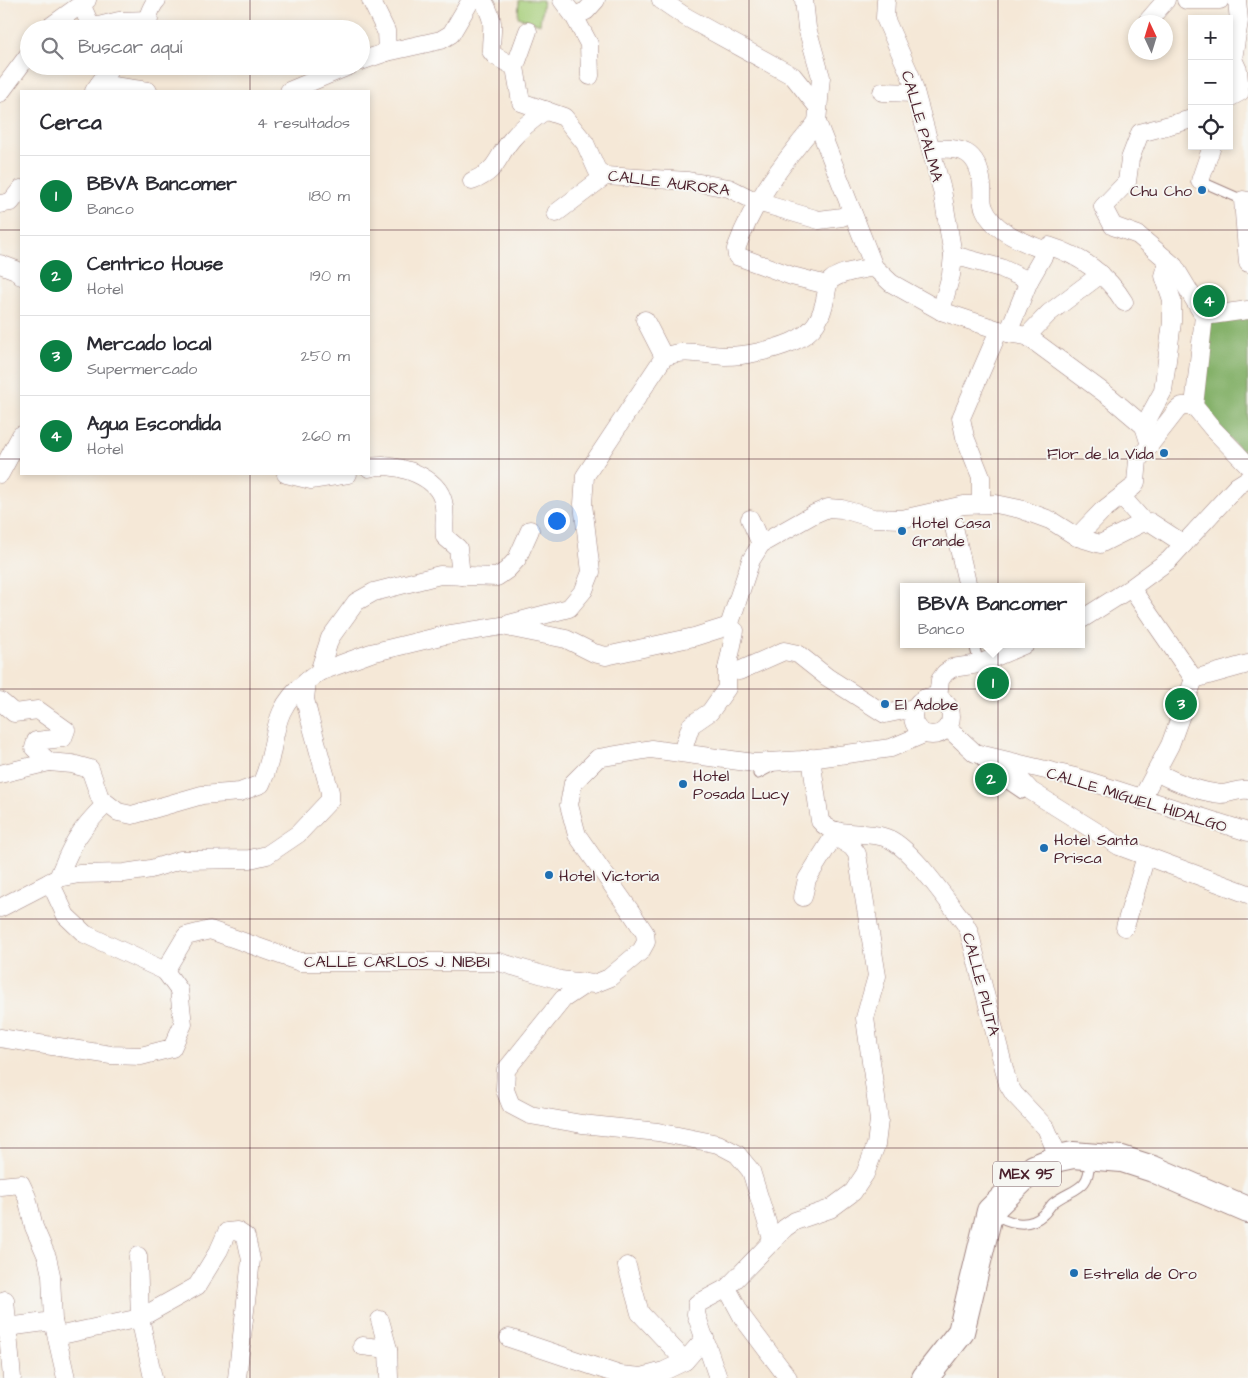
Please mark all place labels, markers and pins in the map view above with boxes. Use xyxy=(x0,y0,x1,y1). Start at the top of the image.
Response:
place label: Chu Cho xyxy=(1130,180,1192,202)
marker: Chu Cho xyxy=(1196,184,1208,196)
pin: 4 xyxy=(1193,282,1225,320)
place label: Flor de la Vida xyxy=(1047,443,1154,465)
marker: Flor de la Vida xyxy=(1158,447,1170,459)
place label: Hotel Casa Grande xyxy=(912,512,990,552)
marker: Hotel Casa Grande xyxy=(896,525,908,537)
pin: 1 xyxy=(977,664,1009,702)
pin: 3 xyxy=(1165,685,1197,723)
place label: El Adobe xyxy=(895,694,959,716)
marker: El Adobe xyxy=(879,698,891,710)
pin: 2 xyxy=(975,760,1007,798)
place label: Hotel Posada Lucy xyxy=(693,765,789,806)
marker: Hotel Posada Lucy xyxy=(677,778,689,790)
place label: Hotel Santa Prisca xyxy=(1054,829,1138,869)
marker: Hotel Santa Prisca xyxy=(1038,842,1050,854)
place label: Hotel Victoria xyxy=(559,865,659,887)
marker: Hotel Victoria xyxy=(543,869,555,881)
place label: Estrella de Oro xyxy=(1084,1263,1197,1285)
marker: Estrella de Oro xyxy=(1068,1267,1080,1279)

